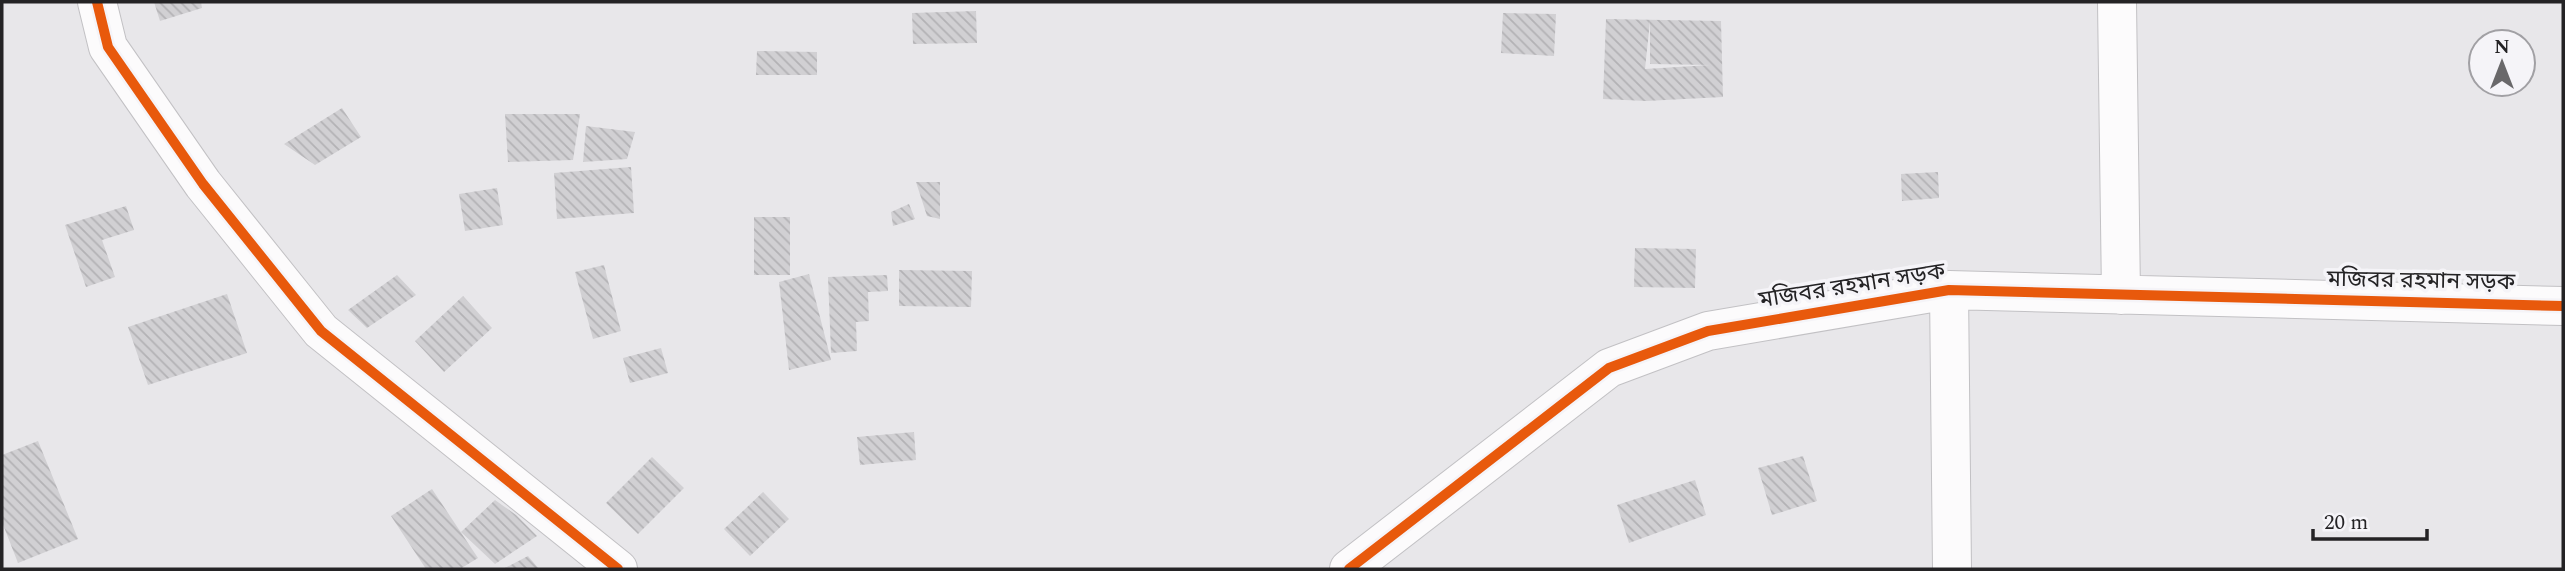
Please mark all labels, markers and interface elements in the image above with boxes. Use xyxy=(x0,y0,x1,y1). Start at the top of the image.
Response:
north arrow xyxy=(2467,28,2537,98)
text: N xyxy=(2494,33,2510,62)
street label: মজিবর রহমান সড়ক xyxy=(1755,254,1948,318)
street label: মজিবর রহমান সড়ক xyxy=(2326,262,2516,300)
scale bar xyxy=(2313,498,2427,542)
text: 20 m xyxy=(2324,507,2368,539)

